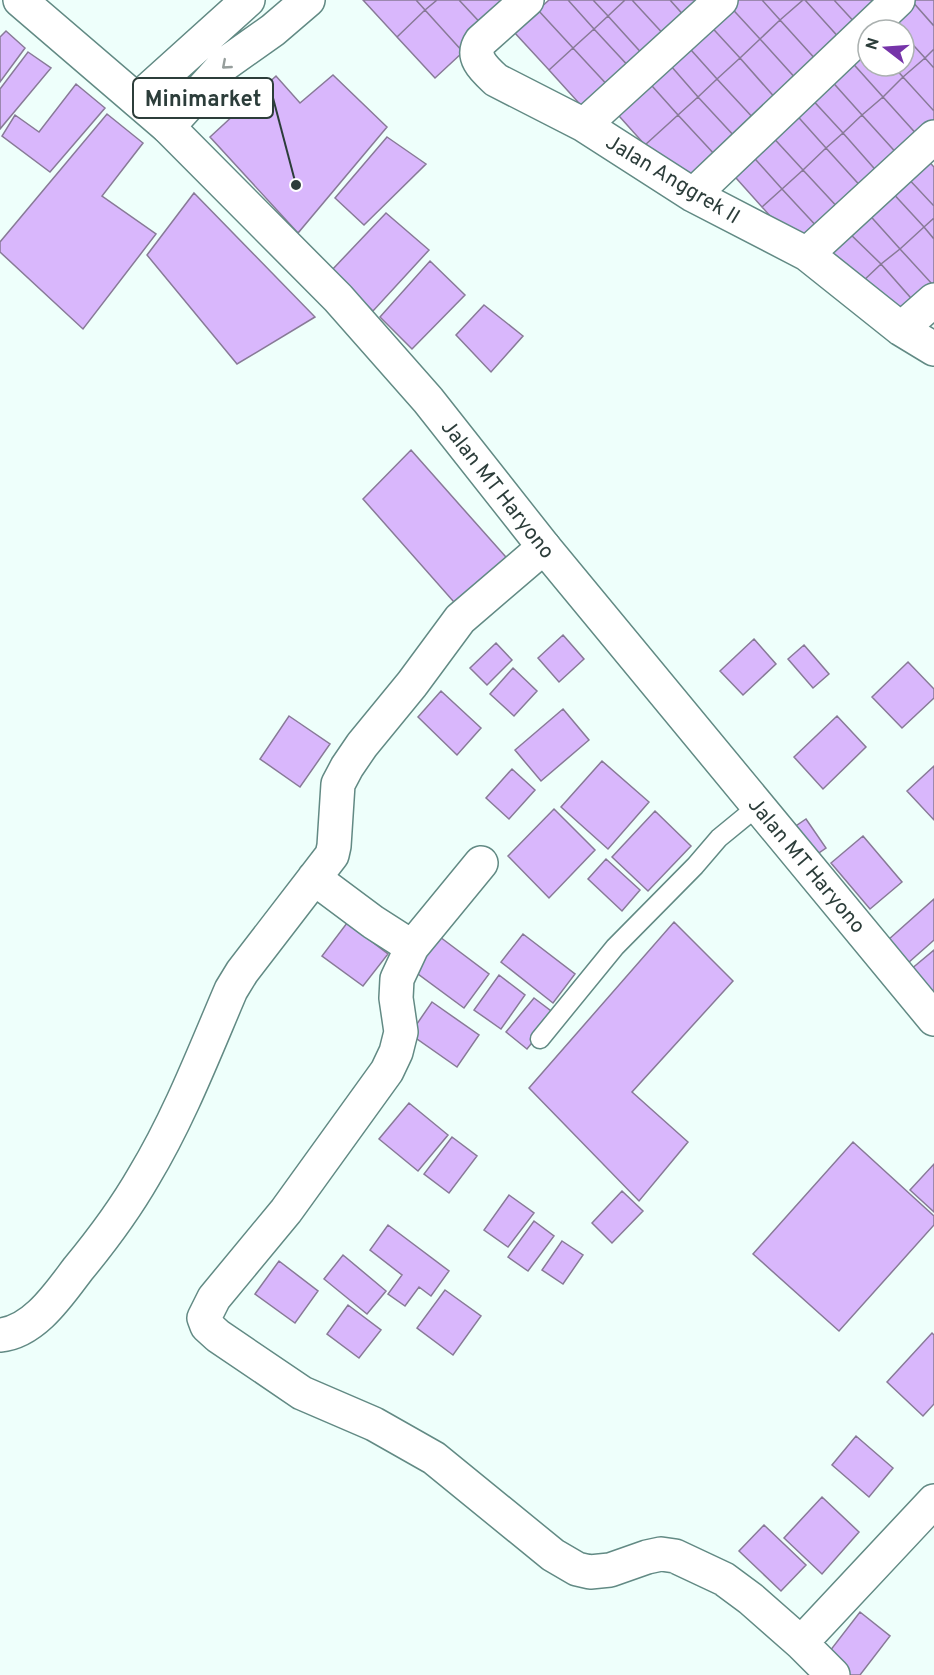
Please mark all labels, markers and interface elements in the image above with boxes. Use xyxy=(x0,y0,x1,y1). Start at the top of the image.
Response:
north arrow xyxy=(856,18,916,78)
text: N xyxy=(862,36,885,53)
one-way arrow xyxy=(223,58,233,69)
callout: Minimarket xyxy=(133,78,273,118)
text: Minimarket xyxy=(145,87,261,114)
street label: Jalan Anggrek II xyxy=(600,130,744,231)
street label: Jalan MT Haryono xyxy=(434,415,560,565)
street label: Jalan MT Haryono xyxy=(741,792,871,940)

